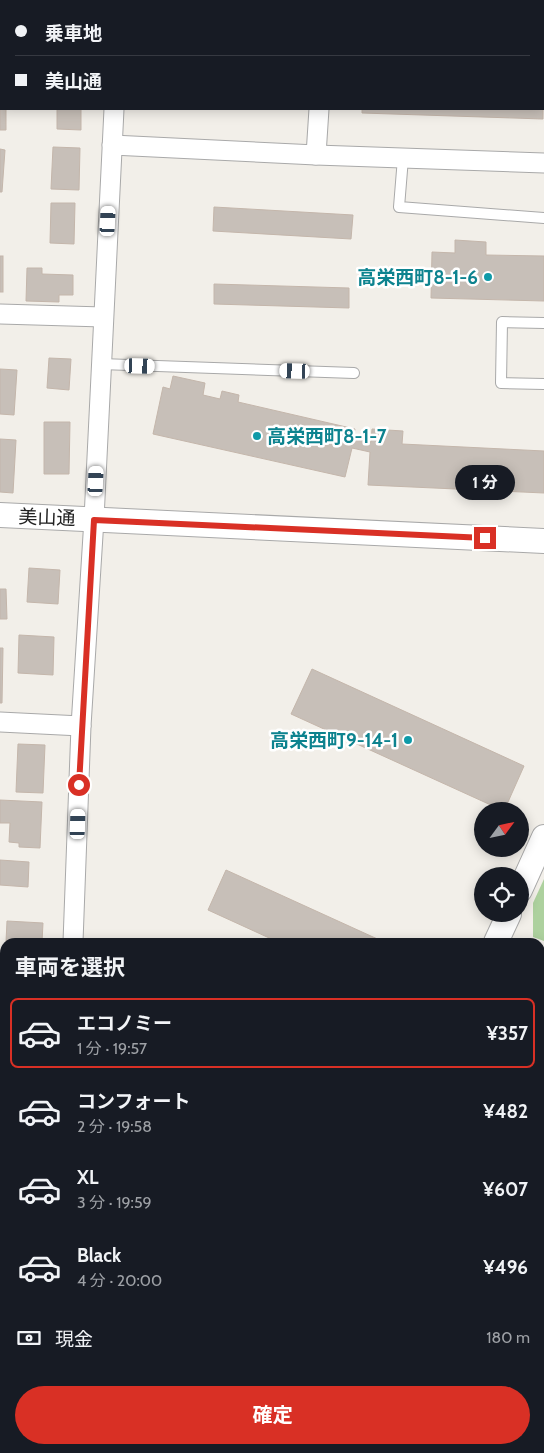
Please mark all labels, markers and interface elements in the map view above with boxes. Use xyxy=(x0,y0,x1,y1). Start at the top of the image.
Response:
text: 乗車地 xyxy=(45,22,102,45)
text: 美山通 xyxy=(45,70,102,93)
car xyxy=(99,206,116,236)
place label: 高栄西町8-1-6 xyxy=(357,266,478,289)
marker: 高栄西町8-1-6 xyxy=(482,271,494,283)
car xyxy=(124,358,155,374)
car xyxy=(279,363,310,379)
place label: 高栄西町8-1-7 xyxy=(267,425,387,448)
marker: 高栄西町8-1-7 xyxy=(251,430,263,442)
car xyxy=(87,466,104,496)
callout: 1 分 xyxy=(455,466,515,500)
text: 1 分 xyxy=(472,473,498,492)
street label: 美山通 xyxy=(18,505,76,530)
route end xyxy=(474,527,496,549)
place label: 高栄西町9-14-1 xyxy=(270,729,398,752)
marker: 高栄西町9-14-1 xyxy=(402,734,414,746)
route start xyxy=(68,774,90,796)
north arrow xyxy=(474,802,529,858)
map controls xyxy=(474,802,529,922)
car xyxy=(69,809,86,839)
button: locate xyxy=(474,867,529,922)
text: 車両を選択 xyxy=(15,954,125,981)
icon: car xyxy=(17,1011,62,1056)
text: エコノミー xyxy=(77,1012,172,1035)
text: ¥357 xyxy=(486,1022,528,1045)
text: 1 分 · 19:57 xyxy=(77,1039,147,1058)
icon: car xyxy=(17,1089,62,1134)
text: コンフォート xyxy=(77,1090,190,1113)
text: ¥482 xyxy=(483,1100,528,1123)
text: 2 分 · 19:58 xyxy=(77,1117,152,1136)
text: XL xyxy=(77,1166,98,1189)
icon: car xyxy=(17,1167,62,1212)
text: ¥607 xyxy=(483,1178,528,1201)
text: 3 分 · 19:59 xyxy=(77,1193,152,1212)
text: Black xyxy=(77,1244,121,1267)
icon: car xyxy=(17,1245,62,1290)
text: ¥496 xyxy=(483,1256,528,1279)
text: 4 分 · 20:00 xyxy=(77,1271,162,1290)
icon: cash xyxy=(15,1324,43,1352)
text: 現金 xyxy=(55,1328,93,1351)
text: 180 m xyxy=(486,1328,530,1347)
button: 確定 xyxy=(15,1386,530,1444)

